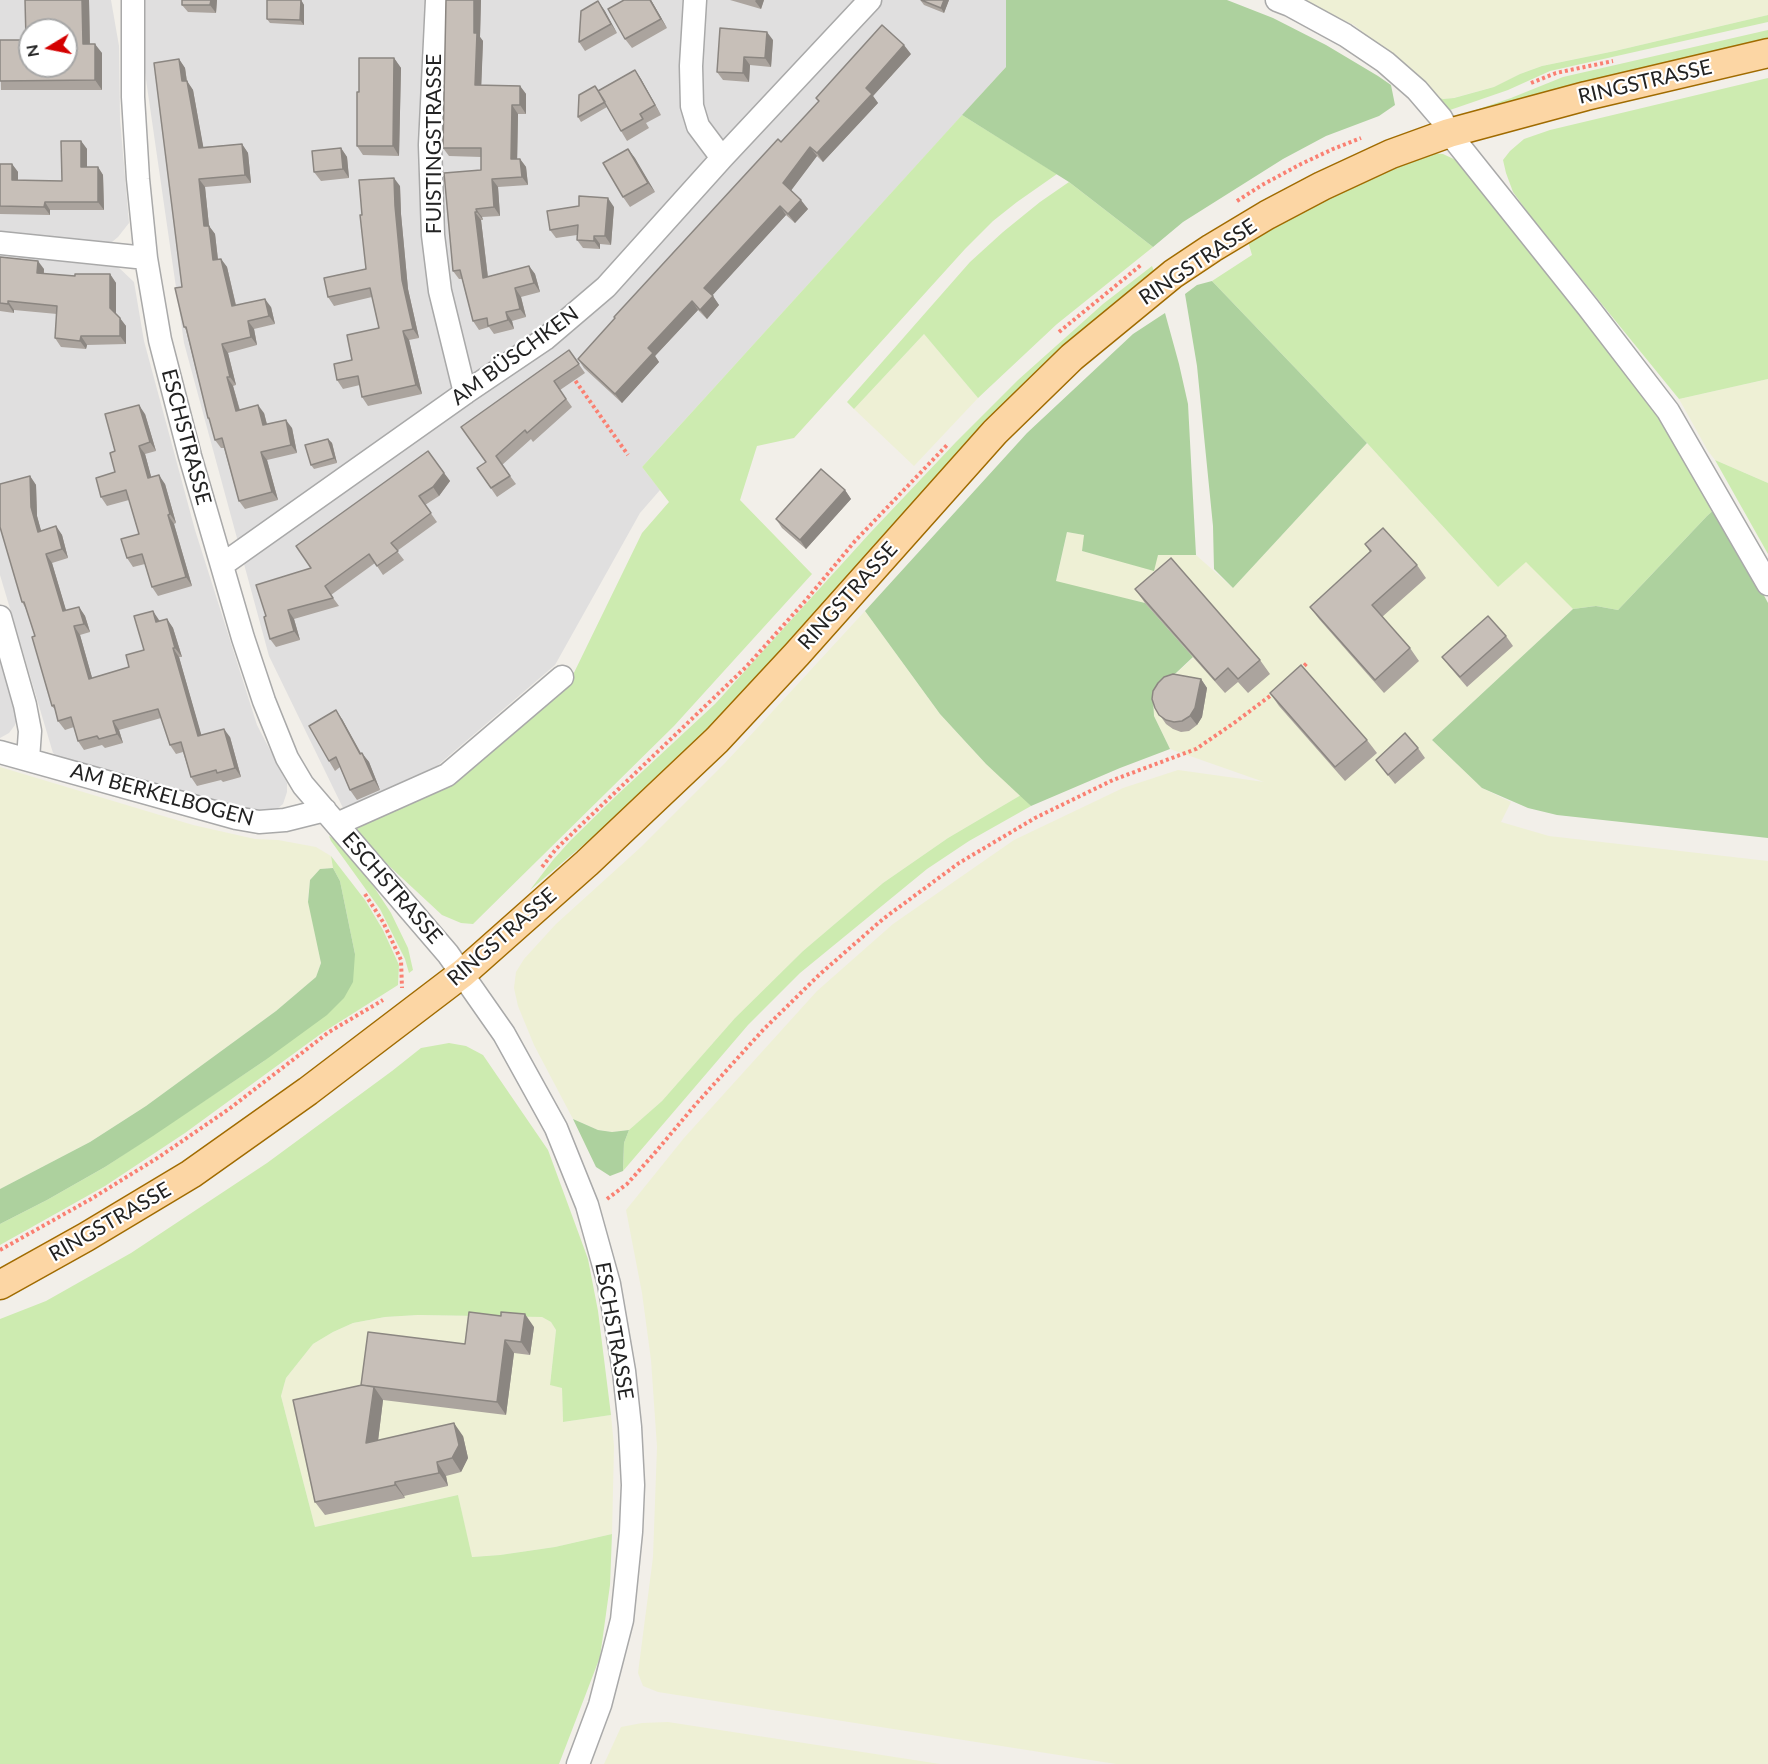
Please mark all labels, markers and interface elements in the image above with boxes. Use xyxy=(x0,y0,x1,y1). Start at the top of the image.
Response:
north arrow xyxy=(18,18,78,78)
text: N xyxy=(21,43,42,59)
street label: FUISTINGSTRASSE xyxy=(421,54,447,234)
street label: RINGSTRASSE xyxy=(1576,54,1714,110)
street label: RINGSTRASSE xyxy=(1134,213,1262,311)
street label: AM BÜSCHKEN xyxy=(446,301,584,411)
street label: ESCHSTRASSE xyxy=(156,366,216,508)
street label: RINGSTRASSE xyxy=(793,537,903,655)
street label: AM BERKELBOGEN xyxy=(68,758,256,832)
street label: ESCHSTRASSE xyxy=(337,827,447,949)
street label: RINGSTRASSE xyxy=(442,883,562,991)
street label: RINGSTRASSE xyxy=(45,1177,175,1267)
street label: ESCHSTRASSE xyxy=(589,1260,639,1402)

